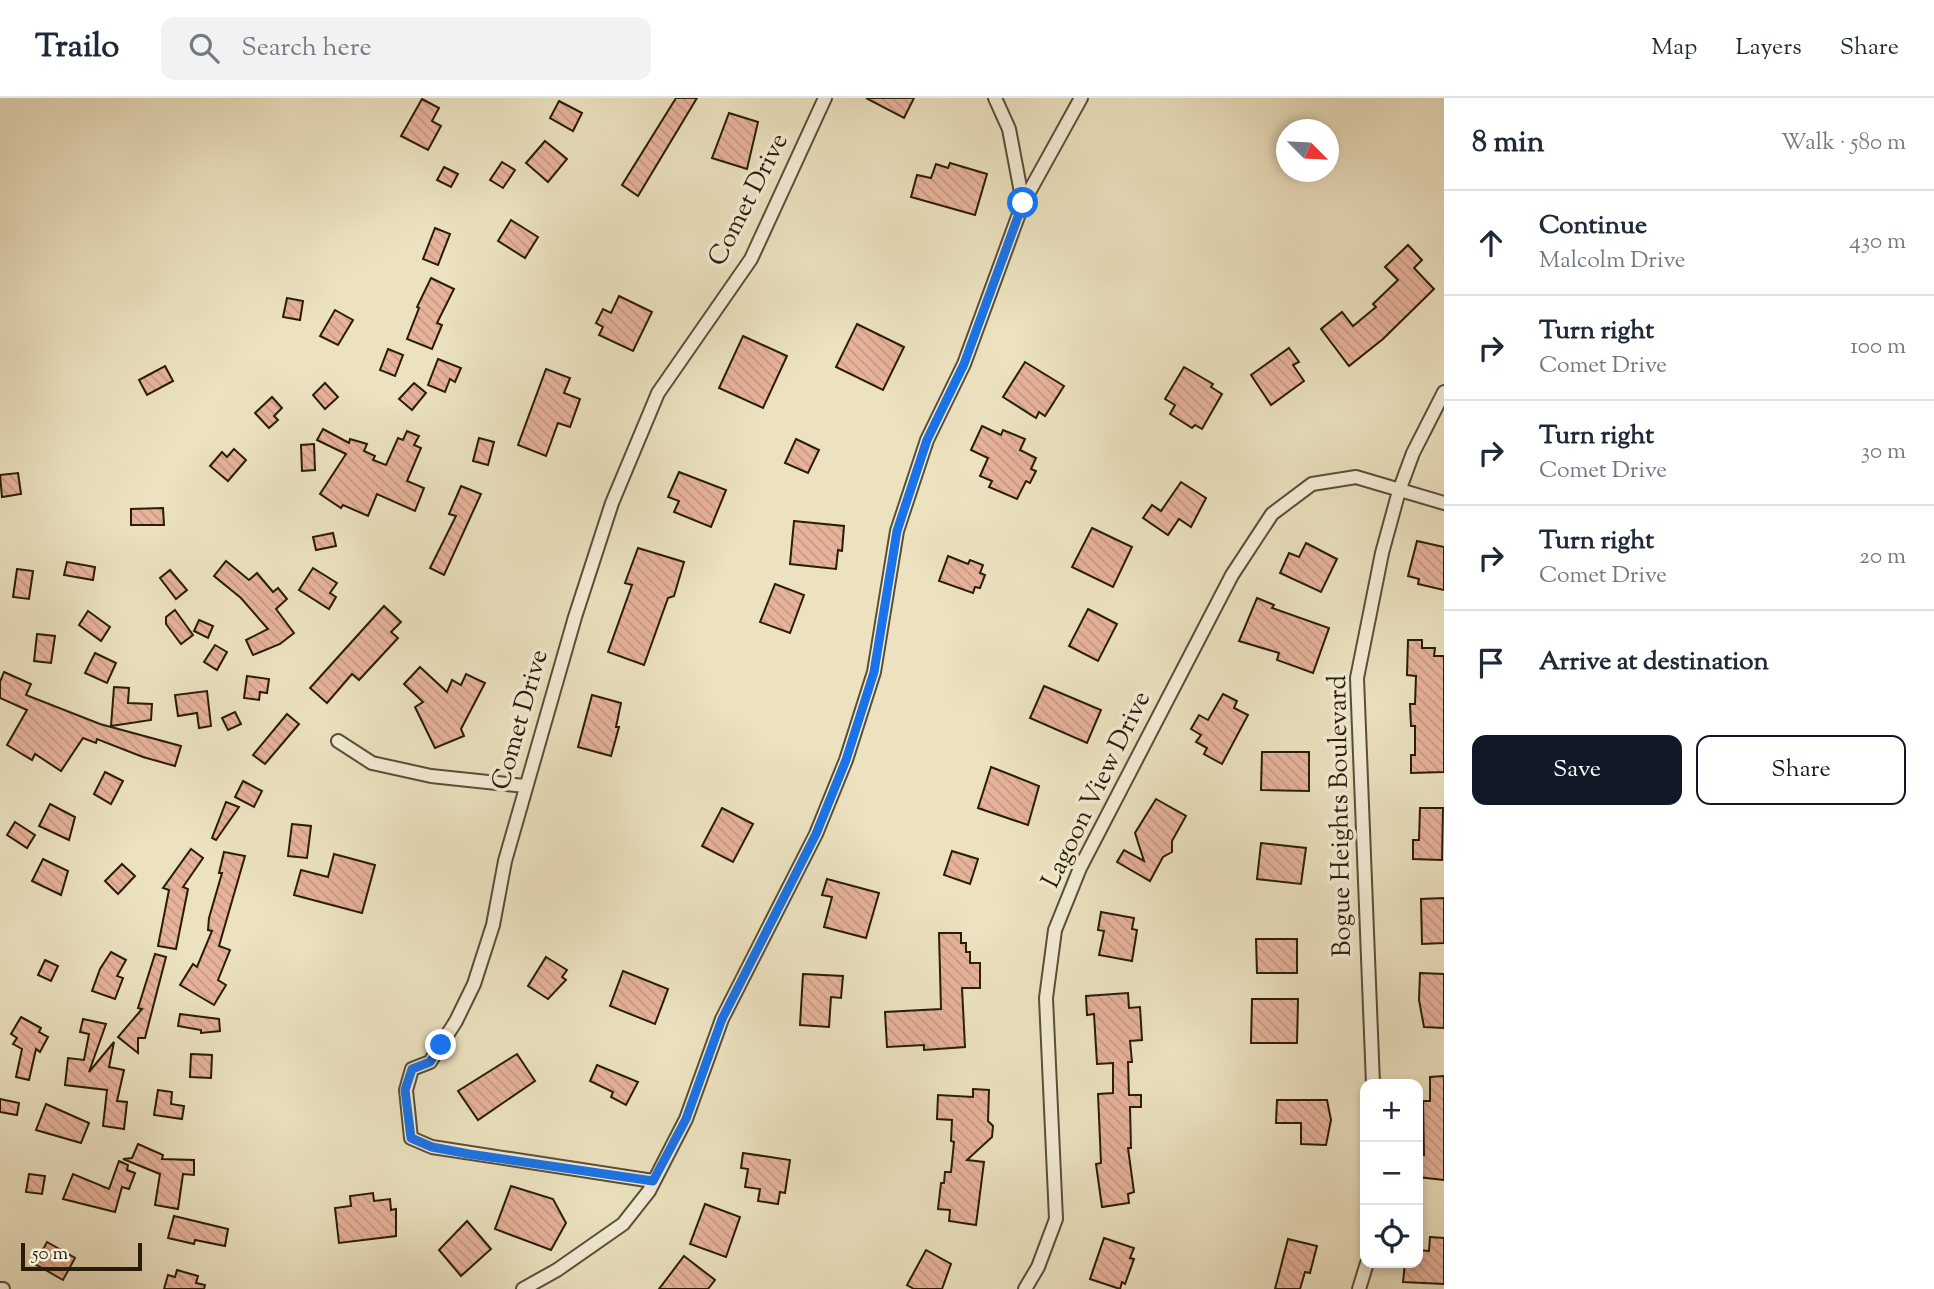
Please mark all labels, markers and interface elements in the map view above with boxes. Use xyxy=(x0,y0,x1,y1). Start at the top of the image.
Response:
search box xyxy=(161,17,651,80)
text: Trailo xyxy=(35,24,119,72)
icon: search xyxy=(185,29,223,67)
text: Search here xyxy=(241,30,372,67)
text: Map xyxy=(1651,31,1697,65)
text: Layers xyxy=(1735,31,1802,65)
text: Share xyxy=(1840,31,1899,65)
north arrow xyxy=(1276,119,1339,182)
text: 8 min xyxy=(1472,122,1544,165)
street label: Comet Drive xyxy=(700,127,798,273)
text: Walk · 580 m xyxy=(1781,127,1906,160)
route start xyxy=(1007,187,1038,218)
text: Continue xyxy=(1539,208,1647,245)
icon: ahead xyxy=(1472,224,1510,262)
text: 430 m xyxy=(1849,226,1906,259)
text: Malcolm Drive xyxy=(1539,245,1685,278)
text: Turn right xyxy=(1539,313,1654,350)
icon: right xyxy=(1472,329,1510,367)
text: 100 m xyxy=(1850,331,1906,364)
text: Comet Drive xyxy=(1539,350,1667,383)
text: Turn right xyxy=(1539,418,1654,455)
icon: right xyxy=(1472,434,1510,472)
text: 30 m xyxy=(1861,436,1906,469)
text: Comet Drive xyxy=(1539,455,1667,488)
text: Turn right xyxy=(1539,523,1654,560)
icon: right xyxy=(1472,539,1510,577)
text: 20 m xyxy=(1859,541,1906,574)
text: Comet Drive xyxy=(1539,560,1667,593)
icon: arrive xyxy=(1472,644,1510,682)
text: Arrive at destination xyxy=(1539,644,1769,681)
street label: Comet Drive xyxy=(483,645,559,795)
street label: Bogue Heights Boulevard xyxy=(1320,674,1362,957)
street label: Lagoon View Drive xyxy=(1033,685,1161,895)
button: Save xyxy=(1472,735,1682,805)
button: Share xyxy=(1696,735,1906,805)
route end xyxy=(425,1029,456,1060)
map controls xyxy=(1360,1079,1423,1268)
button: + xyxy=(1360,1079,1423,1142)
button: − xyxy=(1360,1142,1423,1205)
button: locate xyxy=(1360,1205,1423,1268)
scale bar xyxy=(21,1240,142,1272)
text: 50 m xyxy=(32,1241,68,1268)

